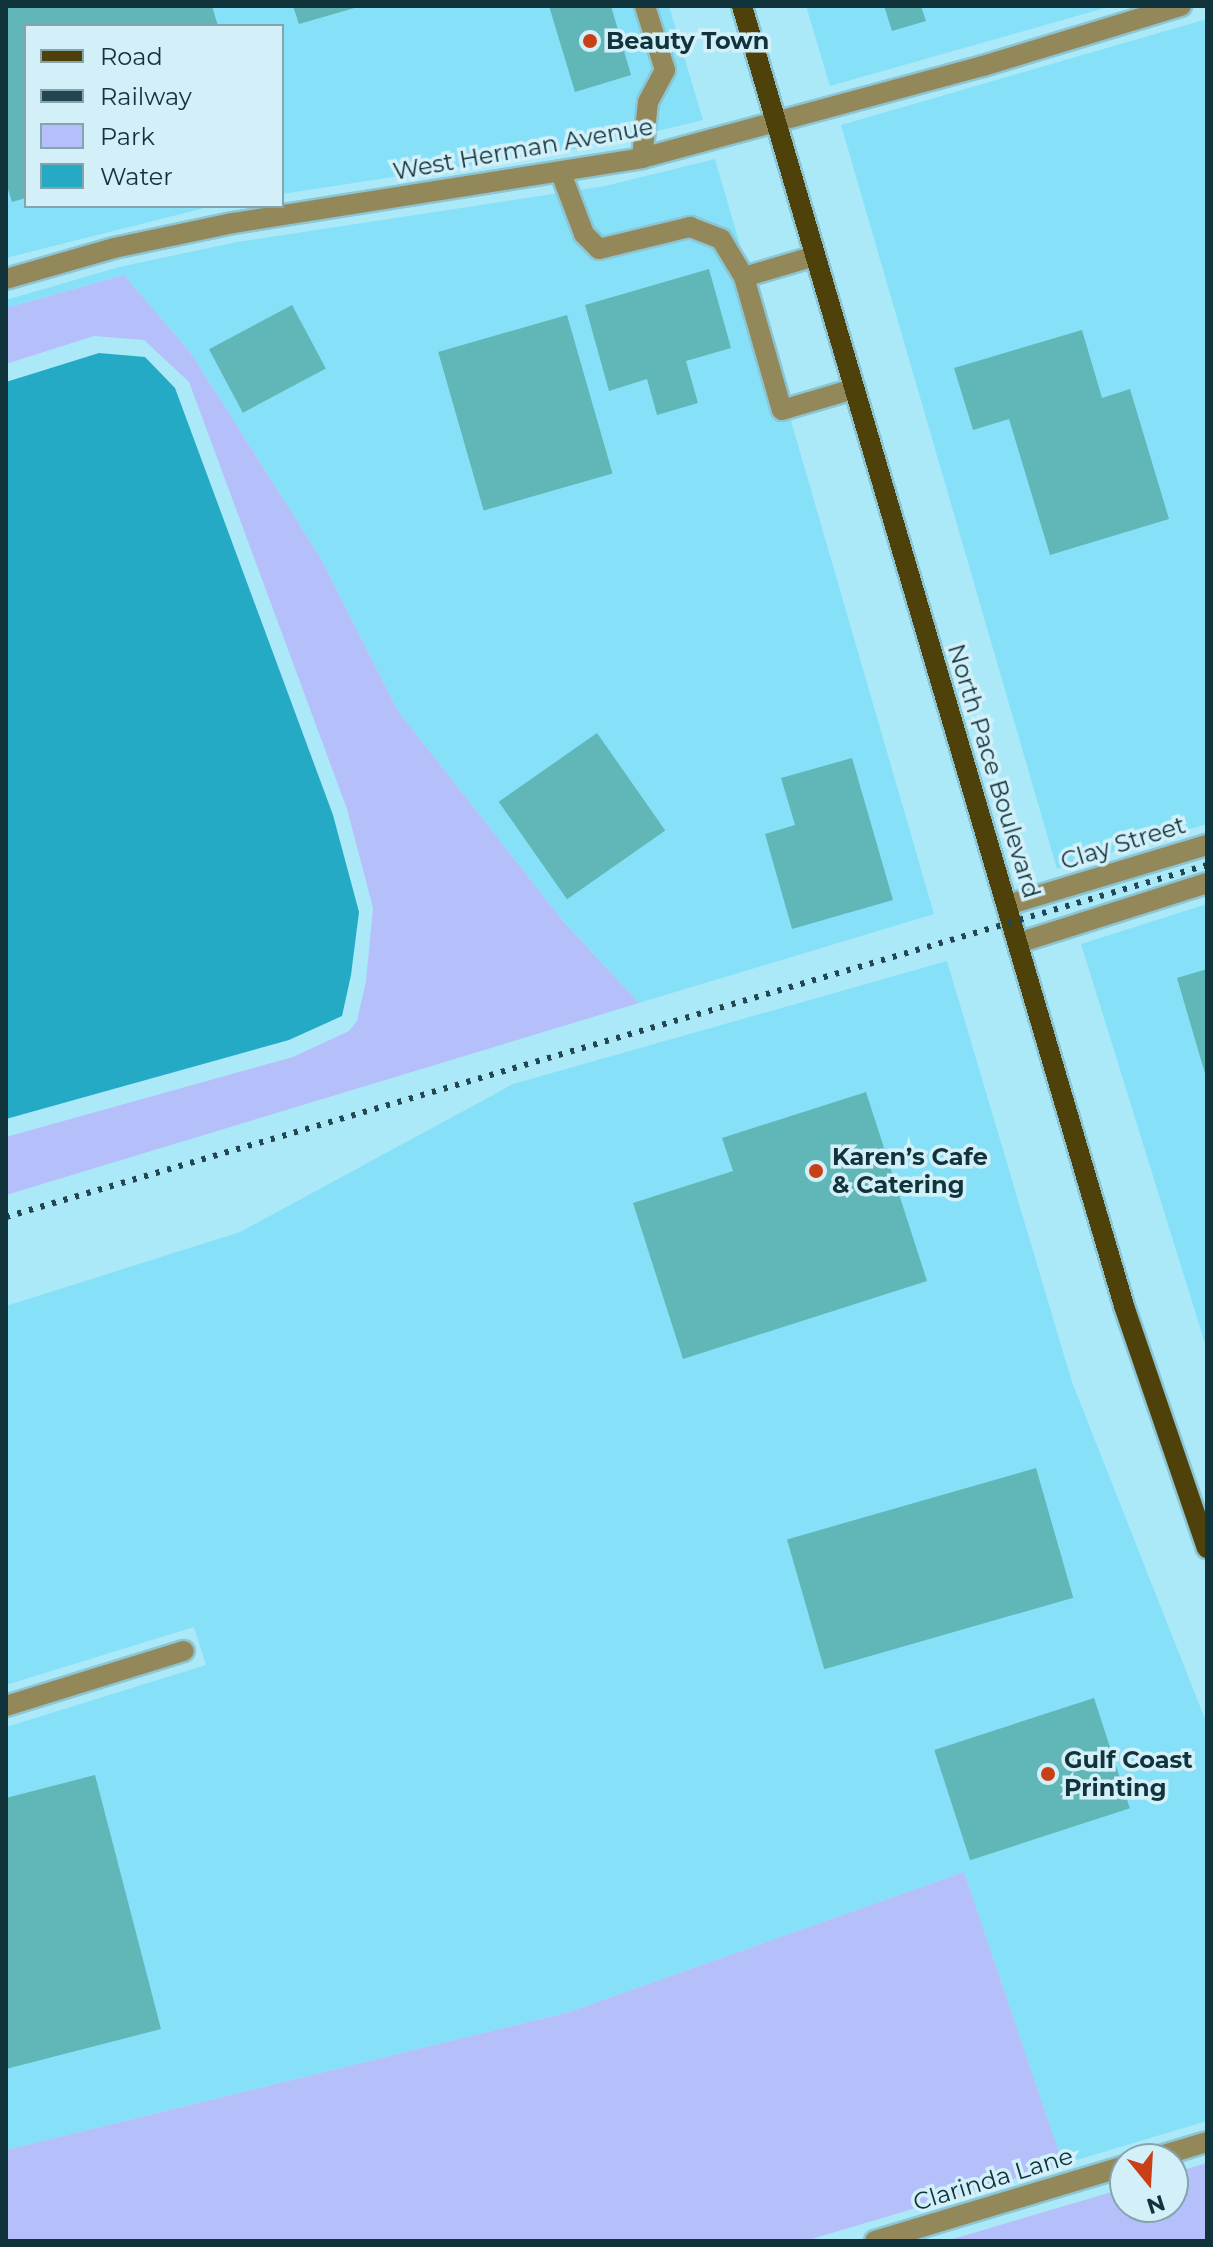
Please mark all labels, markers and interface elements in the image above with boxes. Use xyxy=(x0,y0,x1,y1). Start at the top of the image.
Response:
legend xyxy=(24,24,284,208)
place label: Beauty Town xyxy=(606,27,769,55)
marker: Beauty Town xyxy=(581,32,599,50)
text: Road xyxy=(100,42,163,71)
text: Railway xyxy=(100,82,192,111)
street label: West Herman Avenue xyxy=(391,112,655,186)
text: Park xyxy=(100,122,155,151)
text: Water xyxy=(100,162,173,191)
street label: North Pace Boulevard xyxy=(942,640,1046,902)
street label: Clay Street xyxy=(1057,810,1189,876)
place label: Karen’s Cafe & Catering xyxy=(832,1143,988,1199)
marker: Karen’s Cafe & Catering xyxy=(807,1162,825,1180)
place label: Gulf Coast Printing xyxy=(1064,1746,1193,1802)
marker: Gulf Coast Printing xyxy=(1039,1765,1057,1783)
street label: Clarinda Lane xyxy=(910,2141,1076,2217)
north arrow xyxy=(1109,2143,1189,2223)
text: N xyxy=(1143,2189,1169,2220)

